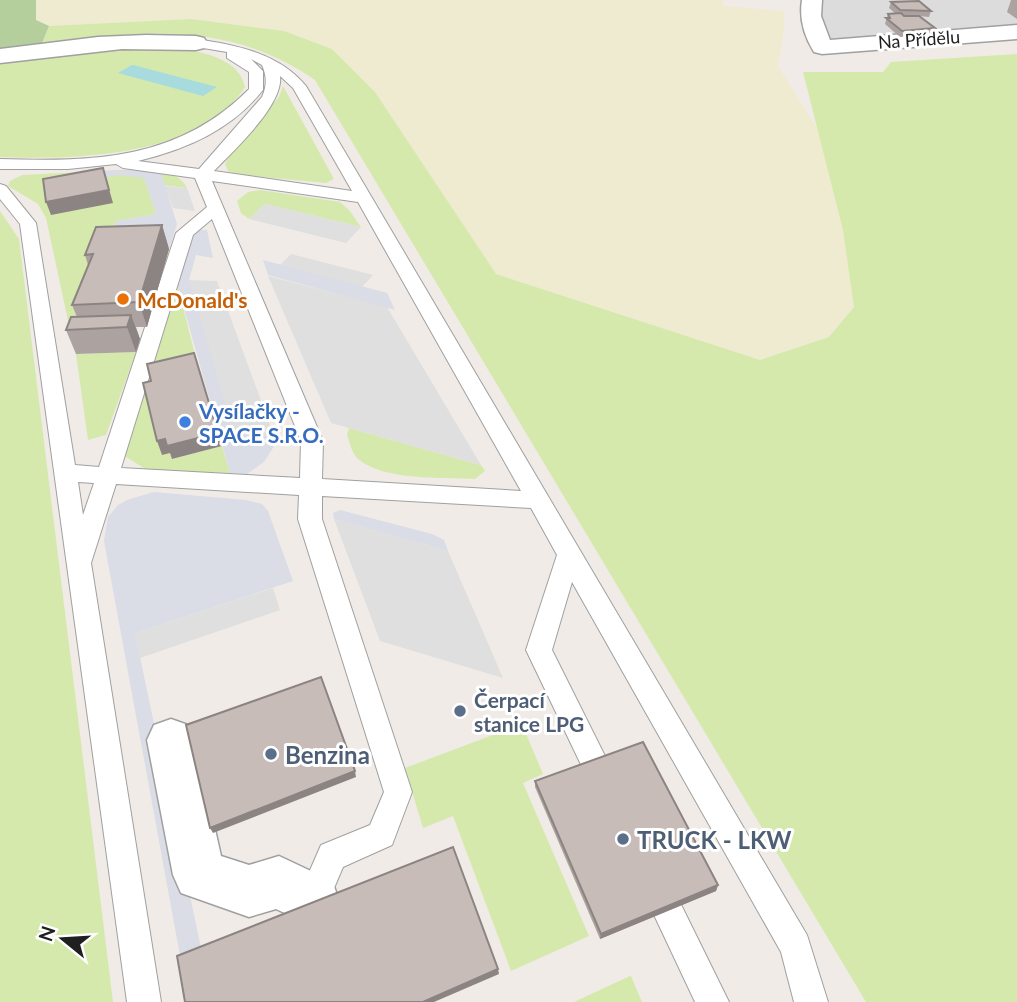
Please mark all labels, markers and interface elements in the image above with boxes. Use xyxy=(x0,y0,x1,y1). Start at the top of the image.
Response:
street label: Na Přídělu xyxy=(877,25,961,53)
place label: McDonald's xyxy=(137,287,248,312)
marker: McDonald's xyxy=(115,291,131,307)
place label: Vysílačky - SPACE S.R.O. xyxy=(198,398,324,447)
marker: Vysílačky - SPACE S.R.O. xyxy=(177,414,193,430)
place label: Čerpací stanice LPG xyxy=(474,687,584,736)
marker: Čerpací stanice LPG xyxy=(452,703,468,719)
place label: Benzina xyxy=(285,740,370,769)
marker: Benzina xyxy=(263,746,279,762)
place label: TRUCK - LKW xyxy=(637,825,792,854)
marker: TRUCK - LKW xyxy=(615,831,631,847)
north arrow xyxy=(28,904,98,974)
text: N xyxy=(33,923,60,944)

